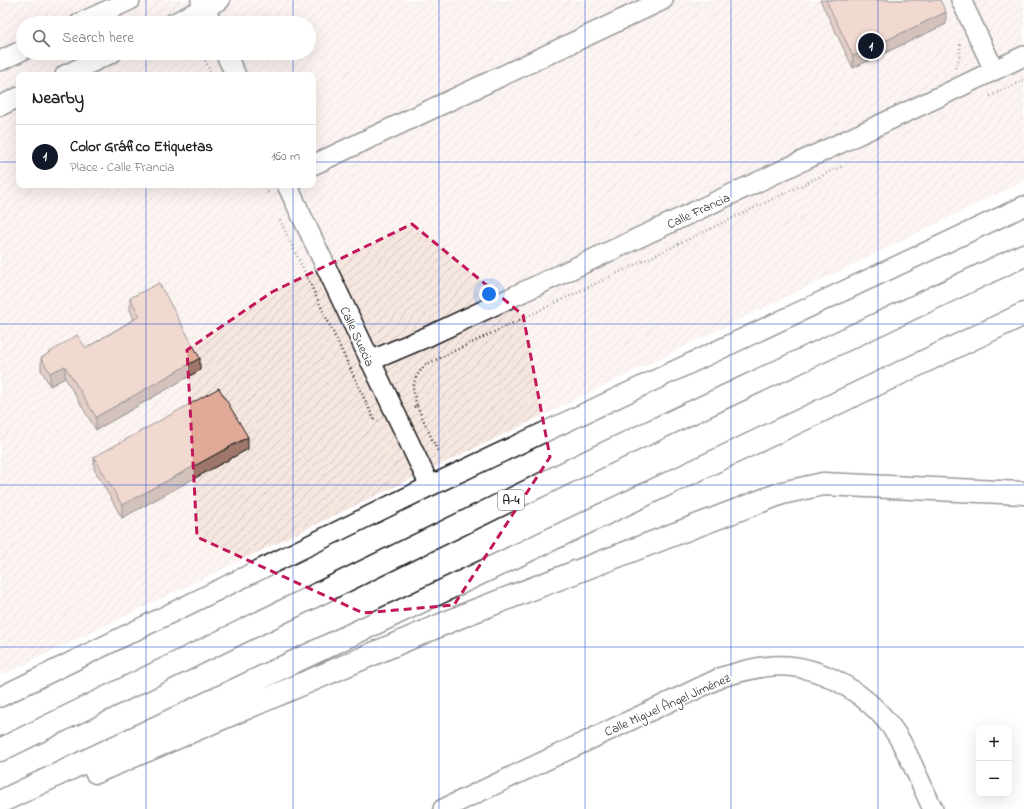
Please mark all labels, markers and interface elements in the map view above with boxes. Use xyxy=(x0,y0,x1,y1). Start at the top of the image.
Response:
search box xyxy=(16,16,316,60)
icon: search xyxy=(30,27,52,49)
text: Search here xyxy=(62,27,134,49)
pin: 1 xyxy=(858,31,884,61)
text: Nearby xyxy=(32,86,84,111)
text: Color Gráfico Etiquetas xyxy=(70,136,213,158)
text: 1 xyxy=(43,147,47,166)
text: 160 m xyxy=(271,147,300,166)
text: Place · Calle Francia xyxy=(70,158,174,177)
street label: Calle Francia xyxy=(664,188,733,234)
your location xyxy=(479,284,499,304)
street label: Calle Suecia xyxy=(334,303,379,370)
road number: A-4 xyxy=(498,490,524,510)
street label: Calle Miguel Ángel Jiménez xyxy=(602,669,735,743)
map controls xyxy=(976,725,1012,797)
button: + xyxy=(976,725,1012,761)
button: − xyxy=(976,761,1012,797)

